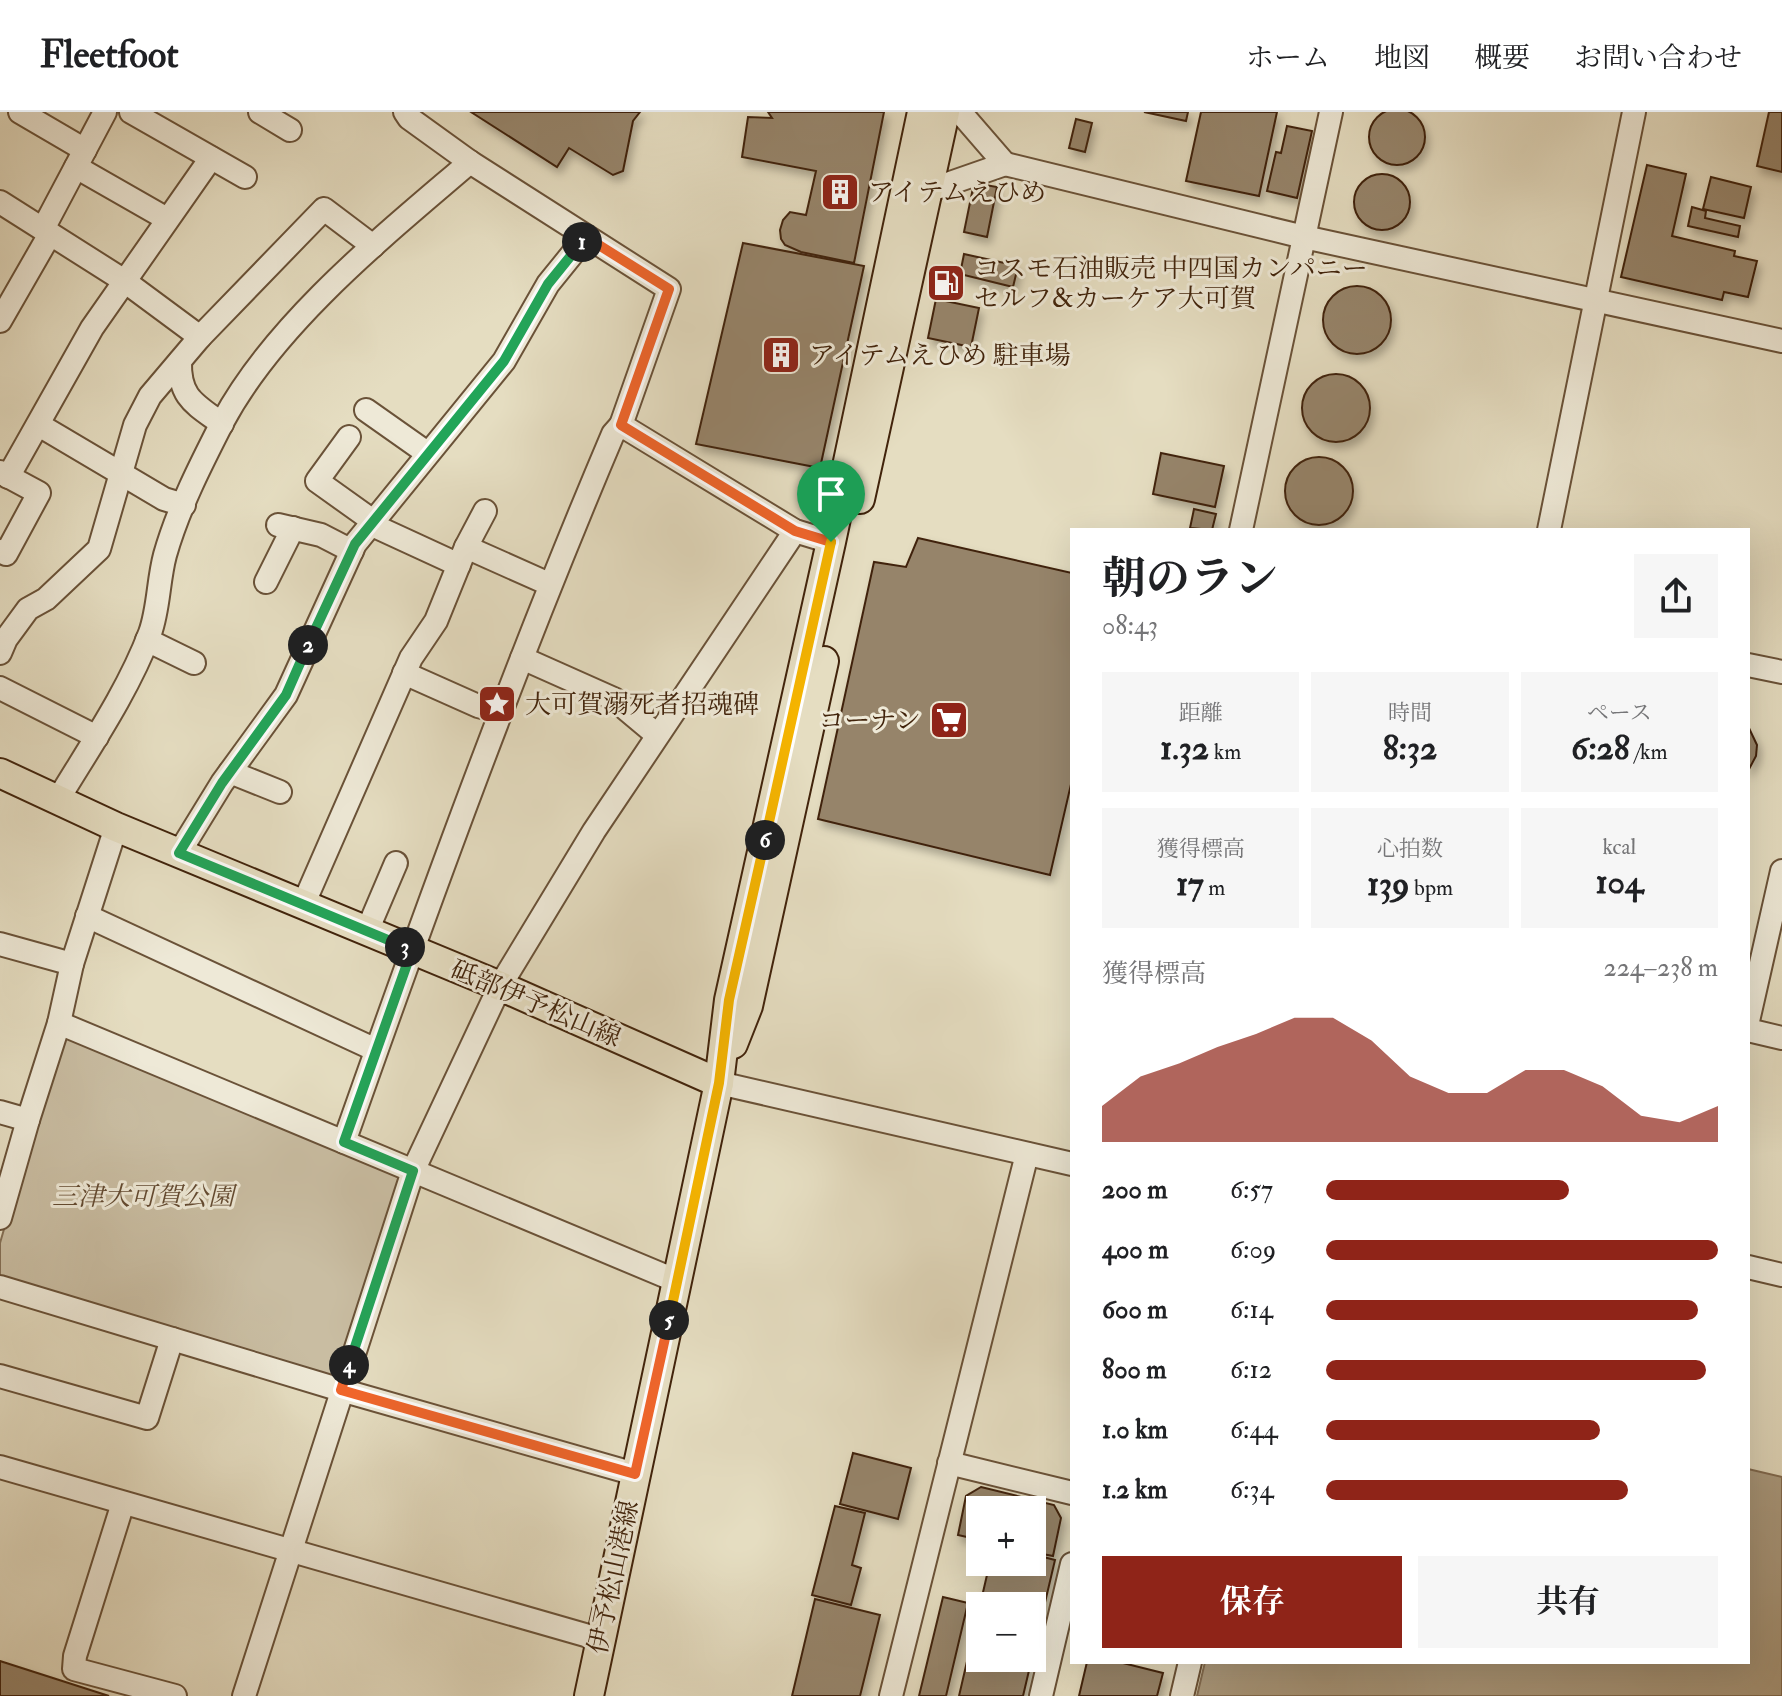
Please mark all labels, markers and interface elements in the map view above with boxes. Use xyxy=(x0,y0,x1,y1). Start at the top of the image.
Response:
text: Fleetfoot xyxy=(40,31,179,79)
text: ホーム xyxy=(1246,41,1330,76)
text: 地図 xyxy=(1374,41,1430,76)
text: 概要 xyxy=(1474,41,1530,76)
text: お問い合わせ xyxy=(1574,41,1742,76)
building icon: アイテムえひめ xyxy=(819,171,861,213)
place label: アイテムえひめ xyxy=(868,177,1046,209)
pin: 1 xyxy=(562,222,602,262)
text: 1 xyxy=(578,228,586,256)
place label: コスモ石油販売 中四国カンパニー セルフ&カーケア大可賀 xyxy=(974,253,1368,315)
fuel station icon: コスモ石油販売 中四国カンパニー セルフ&カーケア大可賀 xyxy=(925,262,967,304)
building icon: アイテムえひめ 駐車場 xyxy=(760,334,802,376)
place label: アイテムえひめ 駐車場 xyxy=(809,340,1071,372)
pin xyxy=(797,460,865,542)
icon: arrive xyxy=(809,472,853,516)
text: 朝のラン xyxy=(1102,552,1278,607)
button: share xyxy=(1634,554,1718,638)
text: 08:43 xyxy=(1102,610,1158,642)
pin: 2 xyxy=(288,625,328,665)
text: 2 xyxy=(302,631,314,659)
place icon: 大可賀溺死者招魂碑 xyxy=(476,683,518,725)
place label: 大可賀溺死者招魂碑 xyxy=(525,689,759,721)
supermarket icon: コーナン xyxy=(928,699,970,741)
text: 距離 xyxy=(1179,699,1223,727)
text: 時間 xyxy=(1388,699,1432,727)
text: ペース xyxy=(1587,699,1652,727)
place label: コーナン xyxy=(818,705,921,737)
text: 1.32 xyxy=(1160,727,1209,770)
text: 8:32 xyxy=(1383,727,1437,770)
text: 6:28 xyxy=(1571,727,1630,770)
text: km xyxy=(1209,738,1241,766)
text: /km xyxy=(1630,738,1668,766)
pin: 6 xyxy=(745,820,785,860)
text: 6 xyxy=(759,826,771,854)
text: kcal xyxy=(1602,833,1636,861)
text: 獲得標高 xyxy=(1157,835,1245,863)
text: 心拍数 xyxy=(1377,835,1443,863)
text: 104 xyxy=(1596,861,1643,904)
text: 17 xyxy=(1176,863,1204,906)
text: 139 xyxy=(1367,863,1409,906)
text: m xyxy=(1204,874,1225,902)
text: bpm xyxy=(1409,874,1453,902)
pin: 3 xyxy=(385,927,425,967)
text: 3 xyxy=(401,933,409,961)
text: 224–238 m xyxy=(1603,952,1718,984)
street label: 砥部伊予松山線 xyxy=(446,954,626,1054)
text: 獲得標高 xyxy=(1102,958,1206,990)
text: 200 m xyxy=(1102,1174,1167,1206)
text: 6:57 xyxy=(1230,1174,1273,1206)
park label: 三津大可賀公園 xyxy=(52,1181,238,1213)
text: 400 m xyxy=(1102,1234,1168,1266)
text: 6:09 xyxy=(1230,1234,1276,1266)
text: 600 m xyxy=(1102,1294,1167,1326)
text: 6:14 xyxy=(1230,1294,1273,1326)
pin: 5 xyxy=(649,1300,689,1340)
text: 5 xyxy=(664,1306,674,1334)
pin: 4 xyxy=(329,1345,369,1385)
text: 4 xyxy=(343,1351,355,1379)
text: 800 m xyxy=(1102,1354,1167,1386)
text: 6:12 xyxy=(1230,1354,1272,1386)
text: 1.0 km xyxy=(1102,1414,1168,1446)
text: 6:44 xyxy=(1230,1414,1278,1446)
text: 1.2 km xyxy=(1102,1474,1168,1506)
text: 6:34 xyxy=(1230,1474,1273,1506)
map controls xyxy=(966,1496,1046,1672)
button: + xyxy=(966,1496,1046,1576)
street label: 伊予松山港線 xyxy=(582,1498,646,1657)
button: 保存 xyxy=(1102,1556,1402,1648)
button: 共有 xyxy=(1418,1556,1718,1648)
button: − xyxy=(966,1592,1046,1672)

